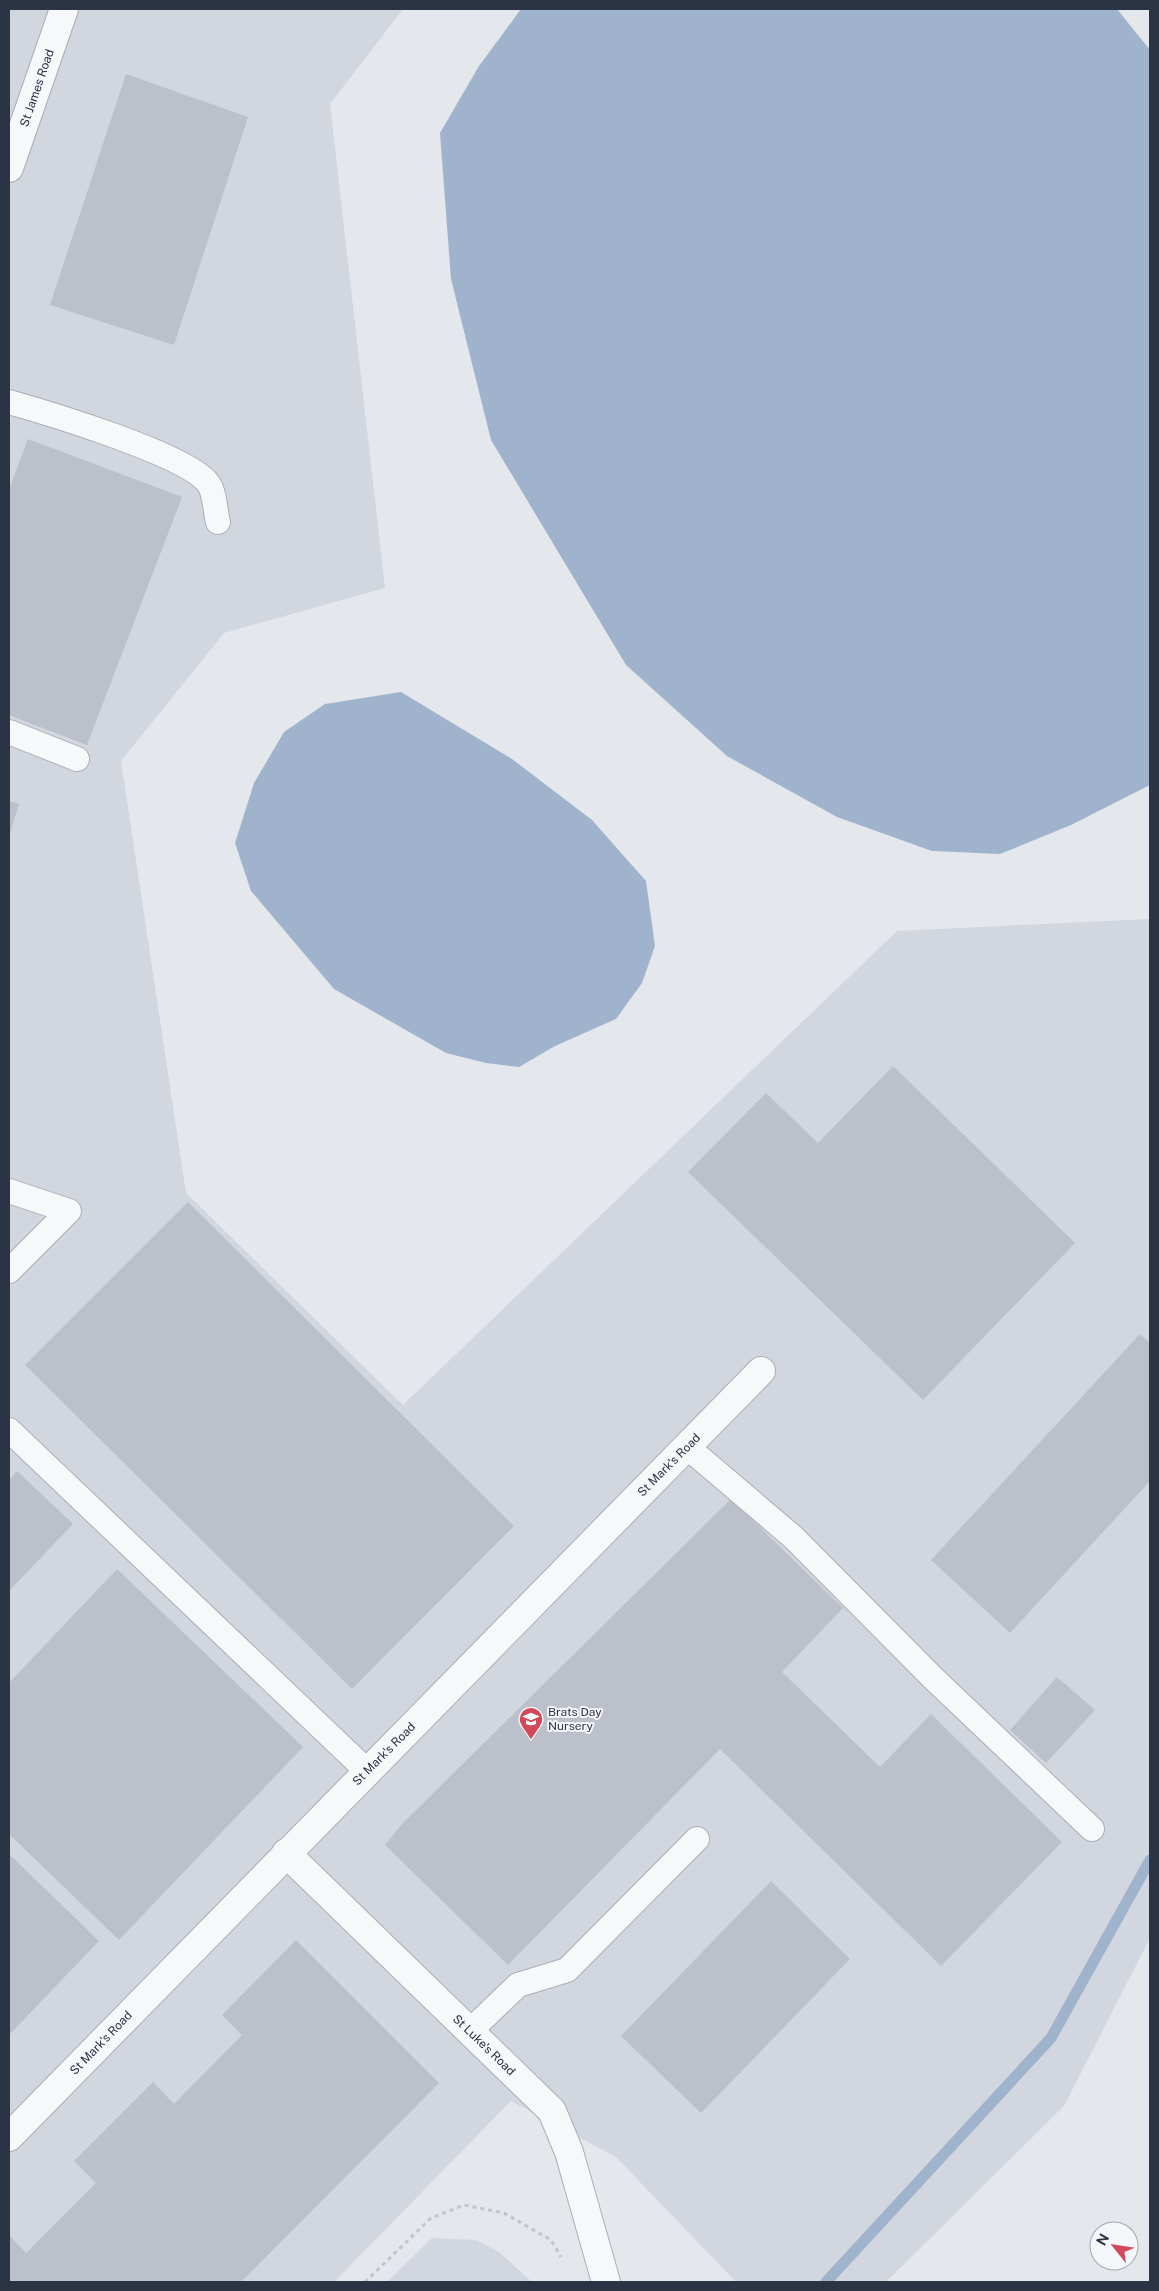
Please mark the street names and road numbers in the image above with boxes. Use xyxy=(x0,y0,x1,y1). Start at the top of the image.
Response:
street label: St James Road xyxy=(17,47,57,129)
street label: St Mark's Road xyxy=(635,1431,703,1499)
street label: St Mark's Road xyxy=(350,1720,418,1788)
street label: St Mark's Road xyxy=(67,2008,135,2078)
street label: St Luke's Road xyxy=(450,2012,518,2078)

